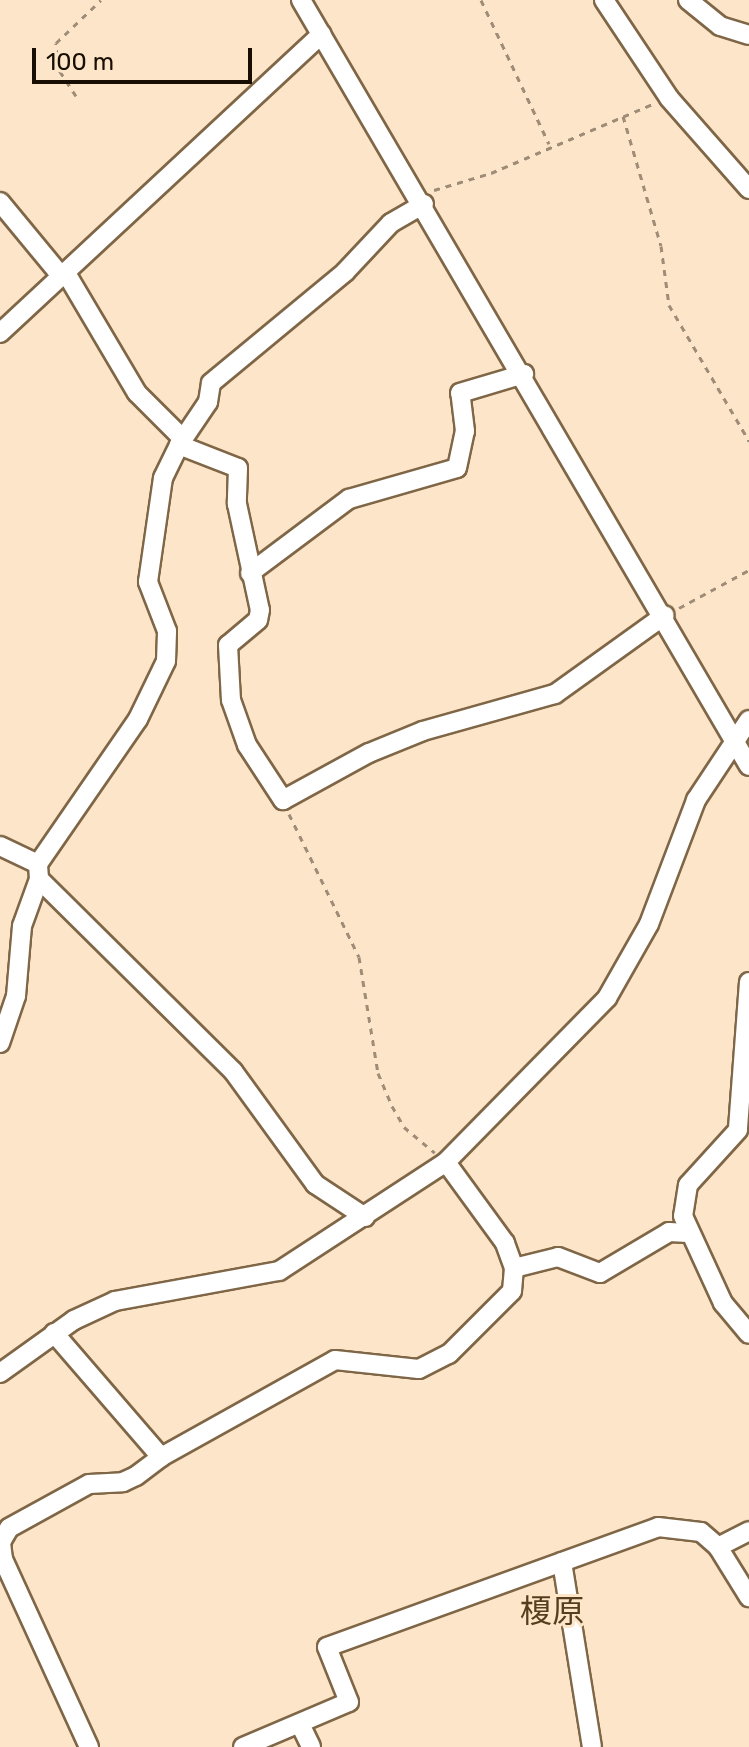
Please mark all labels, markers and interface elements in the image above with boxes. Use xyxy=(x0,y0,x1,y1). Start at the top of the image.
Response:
scale bar xyxy=(36,32,256,82)
text: 100 m xyxy=(46,48,114,76)
district label: 榎原 xyxy=(520,1592,584,1630)

